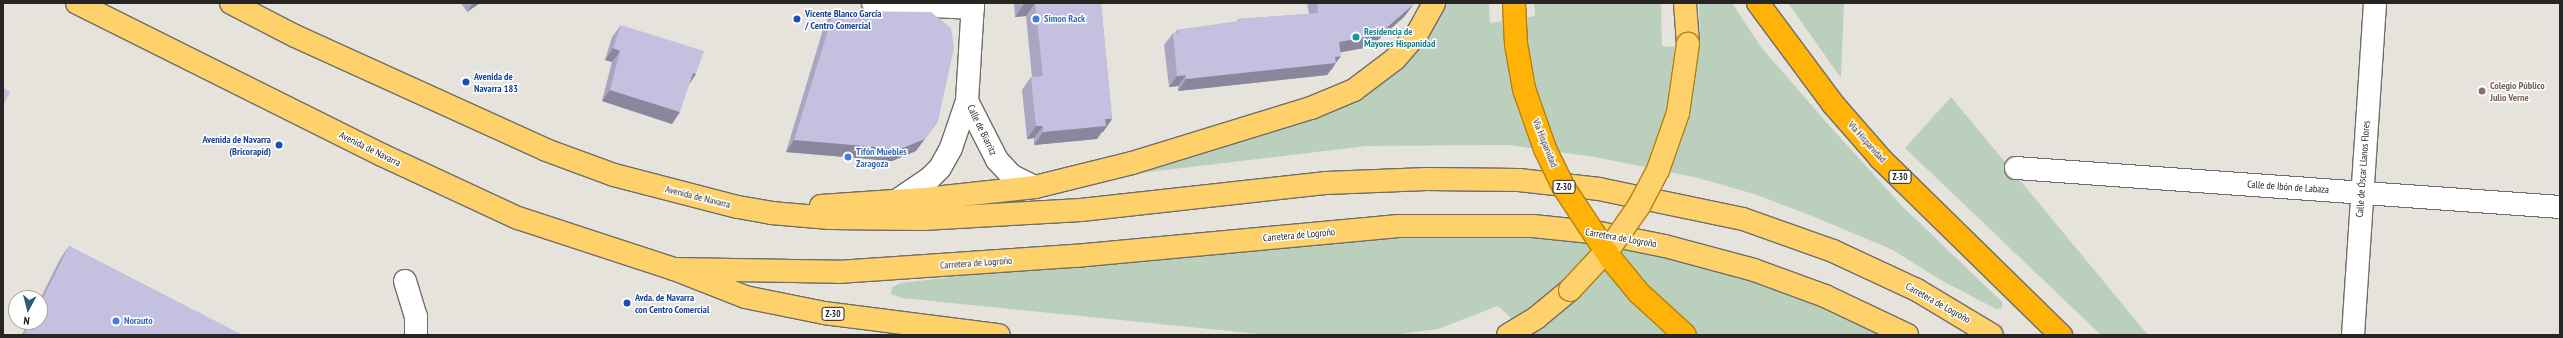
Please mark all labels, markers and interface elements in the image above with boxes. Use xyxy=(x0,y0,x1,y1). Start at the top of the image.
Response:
place label: Vicente Blanco García / Centro Comercial xyxy=(805,7,881,30)
place label: Simon Rack xyxy=(1044,13,1085,25)
marker: Vicente Blanco García / Centro Comercial xyxy=(792,14,802,24)
marker: Simon Rack xyxy=(1031,14,1041,24)
place label: Residencia de Mayores Hispanidad xyxy=(1364,25,1435,48)
marker: Residencia de Mayores Hispanidad xyxy=(1351,32,1361,42)
place label: Avenida de Navarra 183 xyxy=(474,70,518,94)
marker: Avenida de Navarra 183 xyxy=(461,77,471,87)
place label: Colegio Público Julio Verne xyxy=(2490,79,2545,102)
marker: Colegio Público Julio Verne xyxy=(2477,86,2487,96)
street label: Calle de Biarritz xyxy=(965,103,999,157)
street label: Vía Hispanidad xyxy=(1530,117,1560,169)
street label: Vía Hispanidad xyxy=(1845,119,1889,165)
street label: Calle de Óscar Llanos Flores xyxy=(2354,120,2372,218)
street label: Avenida de Navarra xyxy=(337,129,403,169)
place label: Avenida de Navarra (Bricorapid) xyxy=(202,133,271,156)
marker: Avenida de Navarra (Bricorapid) xyxy=(274,140,284,150)
place label: Tifón Muebles Zaragoza xyxy=(856,145,907,168)
marker: Tifón Muebles Zaragoza xyxy=(843,152,853,162)
road number: Z-30 xyxy=(1888,170,1912,184)
street label: Calle de Ibón de Labaza xyxy=(2247,178,2329,196)
road number: Z-30 xyxy=(1552,180,1576,194)
street label: Avenida de Navarra xyxy=(664,183,732,211)
street label: Carretera de Logroño xyxy=(1262,226,1336,244)
street label: Carretera de Logroño xyxy=(1584,226,1658,250)
street label: Carretera de Logroño xyxy=(939,254,1013,272)
street label: Carretera de Logroño xyxy=(1903,280,1973,326)
north arrow xyxy=(8,290,48,330)
place label: Avda. de Navarra con Centro Comercial xyxy=(635,291,710,314)
marker: Avda. de Navarra con Centro Comercial xyxy=(622,298,632,308)
road number: Z-30 xyxy=(821,307,845,321)
text: N xyxy=(23,314,30,328)
place label: Norauto xyxy=(124,315,153,327)
marker: Norauto xyxy=(111,316,121,326)

